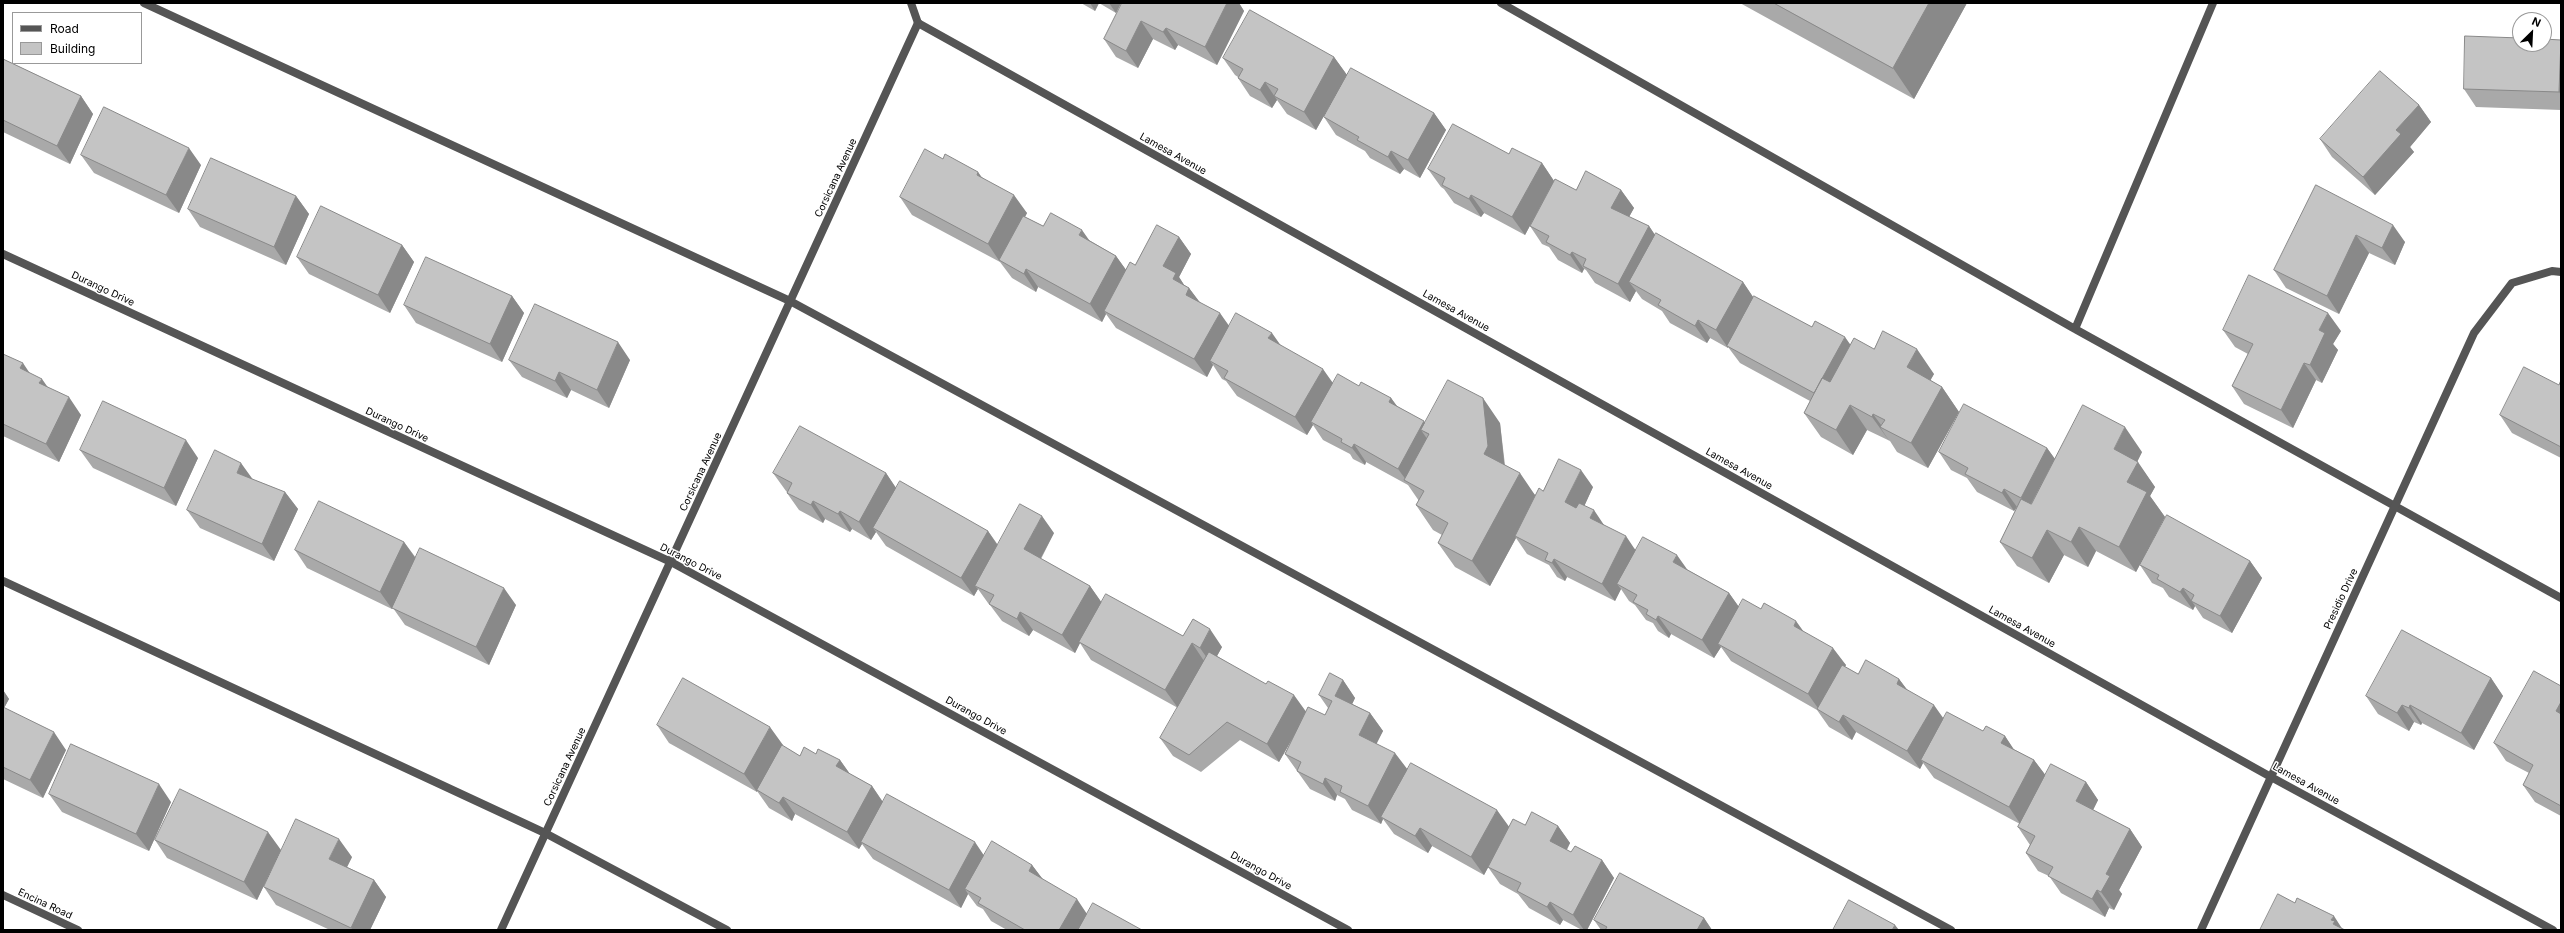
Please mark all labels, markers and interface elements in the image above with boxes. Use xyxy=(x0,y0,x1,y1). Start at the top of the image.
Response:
legend xyxy=(12,12,142,64)
north arrow xyxy=(2512,12,2552,52)
text: N xyxy=(2530,14,2543,30)
text: Road xyxy=(50,21,79,36)
text: Building xyxy=(50,41,95,56)
street label: Lamesa Avenue xyxy=(1137,131,1209,177)
street label: Corsicana Avenue xyxy=(812,137,860,219)
street label: Durango Drive xyxy=(70,269,136,309)
street label: Lamesa Avenue xyxy=(1420,288,1492,334)
street label: Durango Drive xyxy=(364,405,430,445)
street label: Corsicana Avenue xyxy=(677,431,725,513)
street label: Lamesa Avenue xyxy=(1703,446,1775,492)
street label: Durango Drive xyxy=(658,541,724,583)
street label: Presidio Drive xyxy=(2322,567,2360,631)
street label: Lamesa Avenue xyxy=(1986,604,2058,650)
street label: Durango Drive xyxy=(943,694,1009,738)
street label: Corsicana Avenue xyxy=(541,726,589,808)
street label: Lamesa Avenue xyxy=(2270,761,2342,807)
street label: Durango Drive xyxy=(1228,849,1294,893)
street label: Encina Road xyxy=(16,886,74,922)

